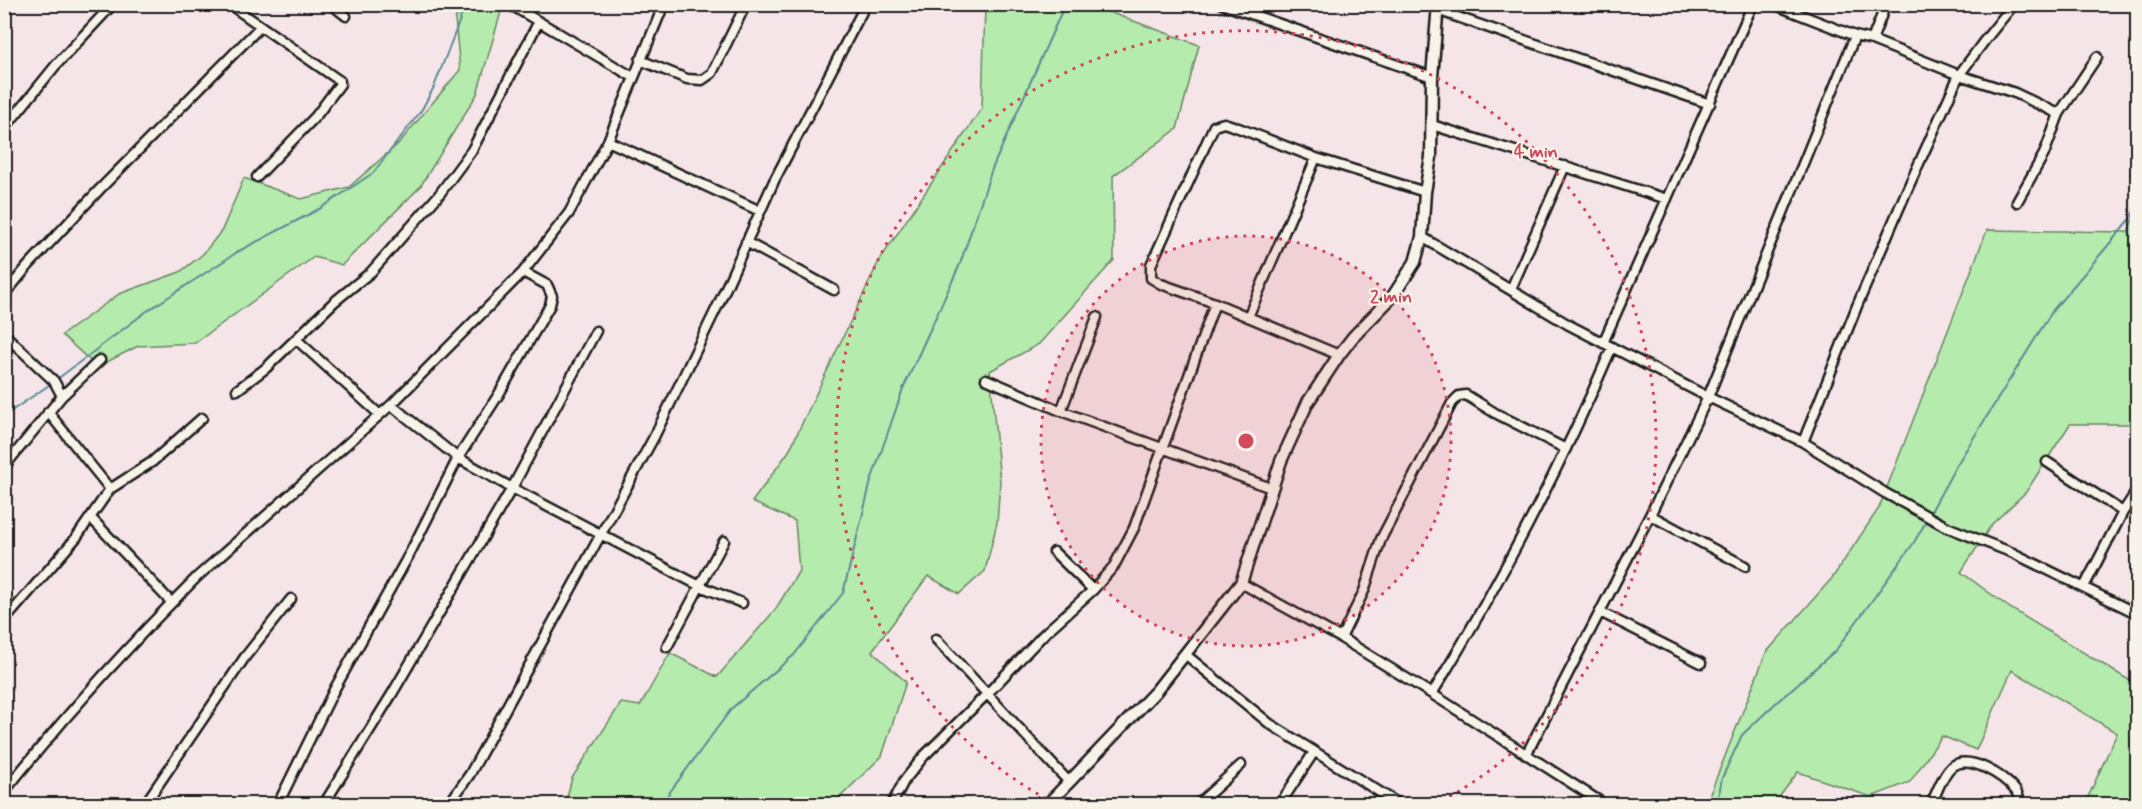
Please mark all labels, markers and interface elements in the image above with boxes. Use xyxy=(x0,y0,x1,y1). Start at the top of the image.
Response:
text: 4 min xyxy=(1514,140,1558,164)
text: 2 min xyxy=(1370,285,1412,309)
centre of rings xyxy=(1236,431,1256,451)

